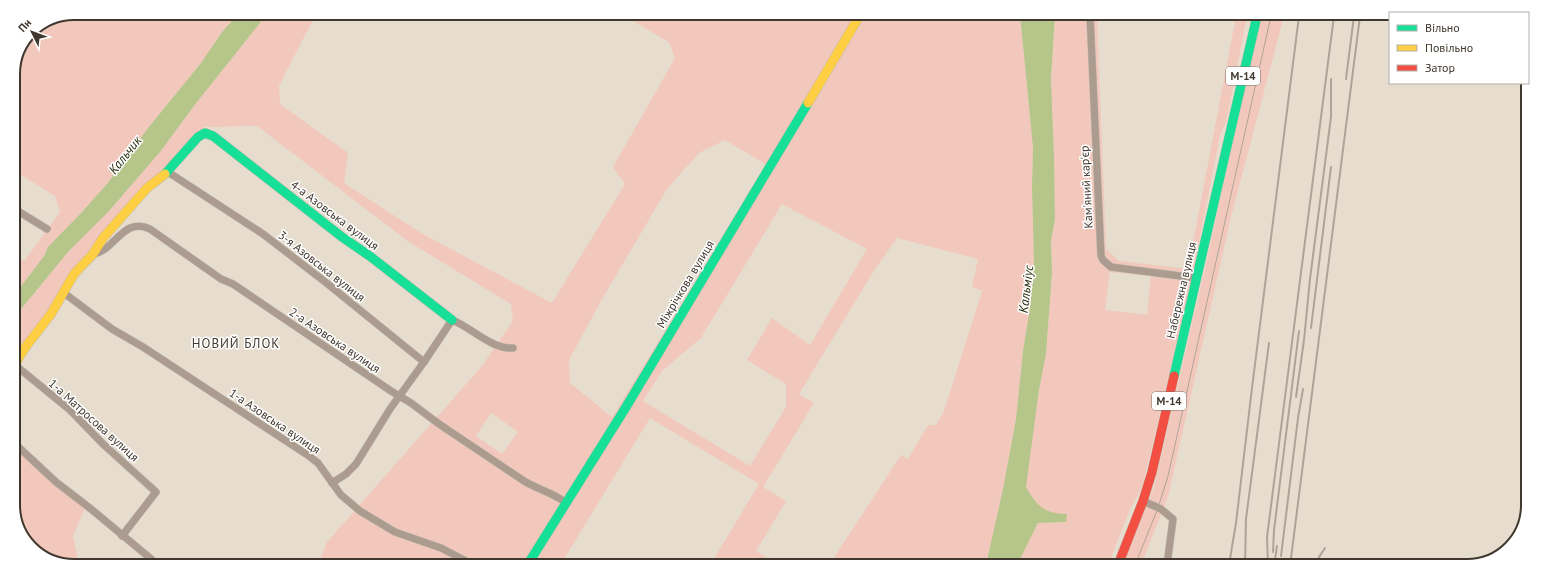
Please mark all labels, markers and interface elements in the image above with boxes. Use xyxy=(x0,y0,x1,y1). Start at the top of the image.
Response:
north arrow xyxy=(12,12,52,52)
legend xyxy=(1389,12,1529,84)
text: Пн xyxy=(15,16,34,35)
text: Вільно xyxy=(1425,20,1460,35)
text: Повільно xyxy=(1425,40,1473,55)
text: Затор xyxy=(1425,60,1455,75)
road number: М-14 xyxy=(1226,67,1260,85)
water label: Кальчик xyxy=(105,132,146,178)
street label: Кам'яний кар'єр xyxy=(1076,145,1096,229)
street label: 4-а Азовська вулиця xyxy=(288,177,382,253)
street label: 3-я Азовська вулиця xyxy=(276,227,368,305)
street label: Міжрічкова вулиця xyxy=(653,237,717,331)
street label: Набережна вулиця xyxy=(1163,240,1199,340)
water label: Кальміус xyxy=(1015,264,1037,314)
street label: 2-а Азовська вулиця xyxy=(287,304,383,376)
district label: НОВИЙ БЛОК xyxy=(192,335,280,352)
street label: 1-а Матросова вулиця xyxy=(46,376,142,464)
street label: 1-а Азовська вулиця xyxy=(227,385,323,457)
road number: М-14 xyxy=(1152,392,1186,410)

